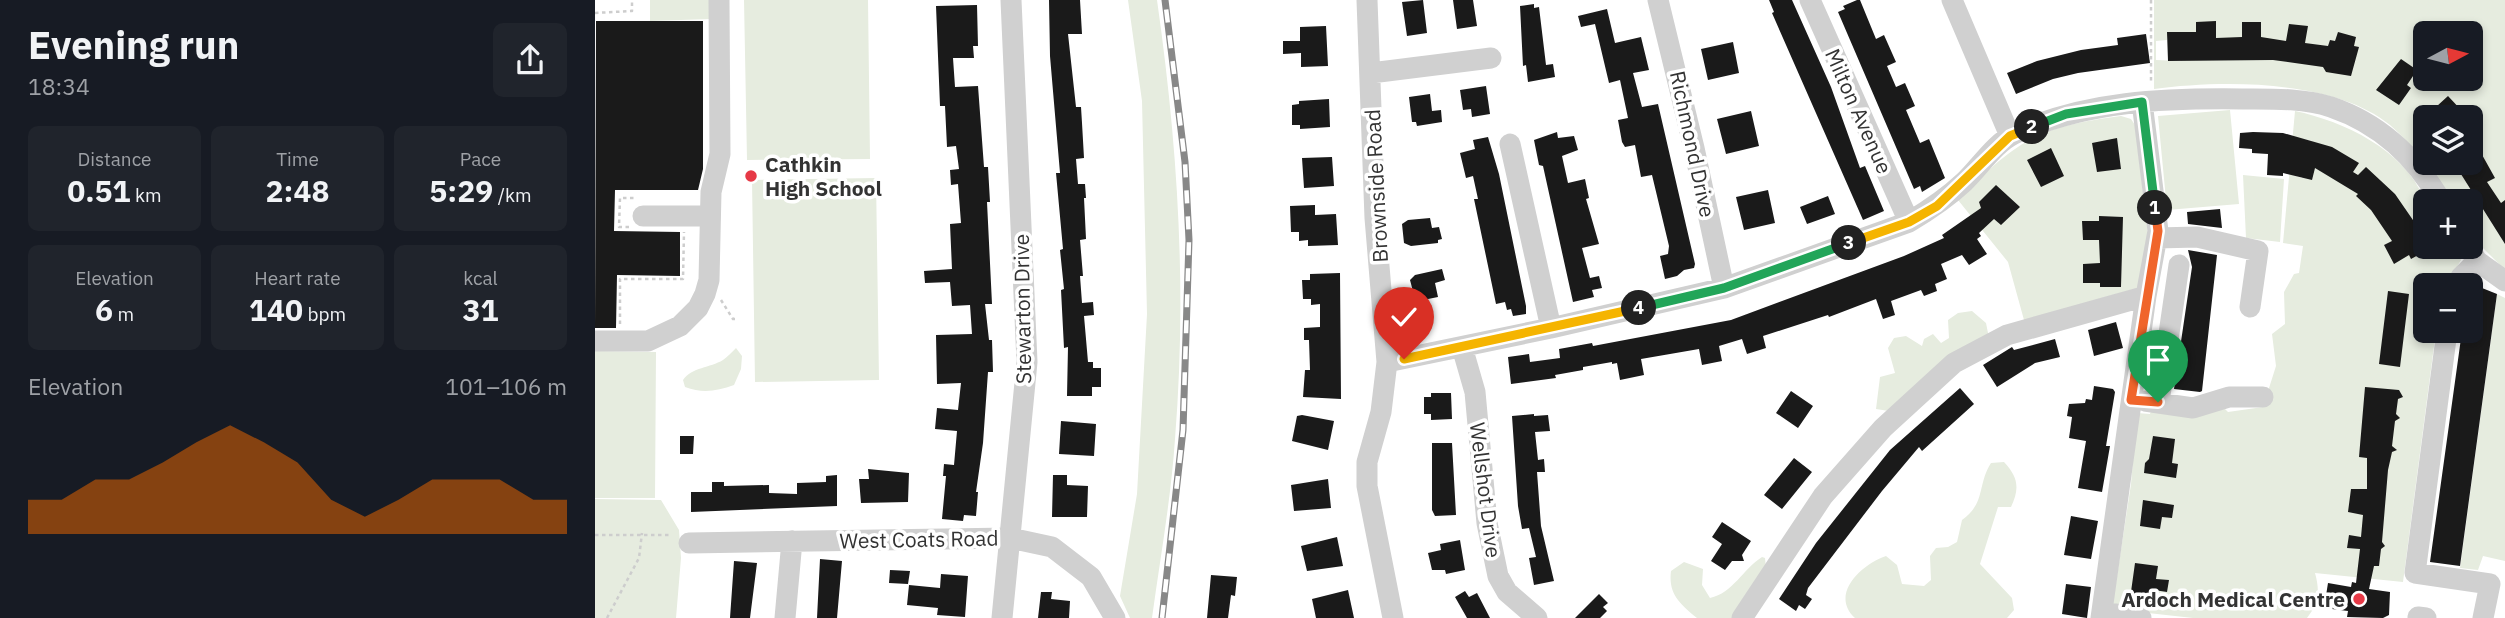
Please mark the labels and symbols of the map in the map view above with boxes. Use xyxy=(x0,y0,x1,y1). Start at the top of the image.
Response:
north arrow xyxy=(2413,21,2483,91)
street label: Milton Avenue xyxy=(1819,44,1899,178)
street label: Richmond Drive xyxy=(1664,68,1722,220)
street label: Brownside Road xyxy=(1358,109,1394,263)
pin: 2 xyxy=(2015,110,2049,144)
place label: Cathkin High School xyxy=(765,150,882,202)
marker: Cathkin High School xyxy=(743,168,759,184)
pin: 1 xyxy=(2137,190,2173,226)
pin: 3 xyxy=(1831,226,1867,260)
street label: Stewarton Drive xyxy=(1007,234,1037,384)
pin xyxy=(1374,287,1434,359)
pin: 4 xyxy=(1621,290,1657,326)
pin xyxy=(2128,330,2188,402)
street label: Wellshot Drive xyxy=(1464,421,1508,559)
street label: West Coats Road xyxy=(839,524,999,554)
place label: Ardoch Medical Centre xyxy=(2121,585,2345,613)
marker: Ardoch Medical Centre xyxy=(2351,591,2367,607)

